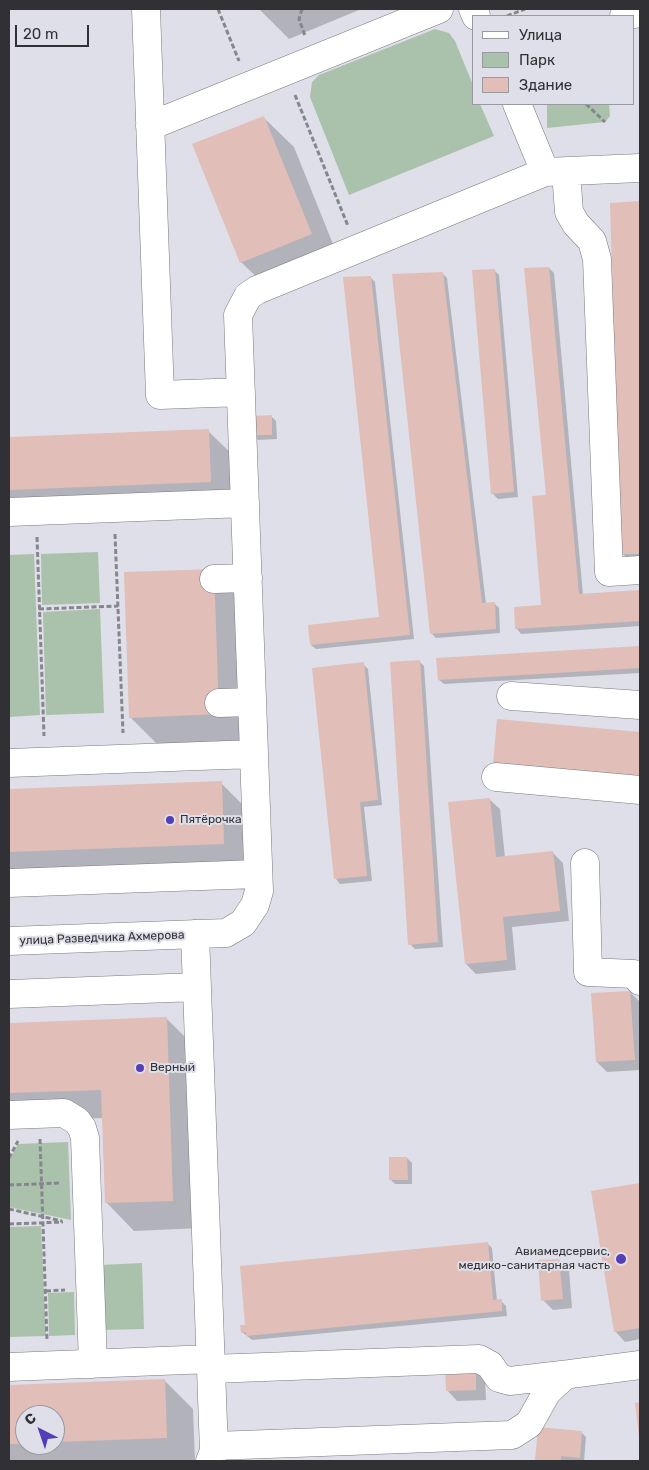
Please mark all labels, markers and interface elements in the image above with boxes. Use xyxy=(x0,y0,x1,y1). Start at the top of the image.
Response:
scale bar xyxy=(18,15,91,47)
legend xyxy=(472,15,634,105)
text: 20 m xyxy=(23,25,58,43)
text: Улица xyxy=(519,26,562,44)
text: Парк xyxy=(519,51,555,69)
text: Здание xyxy=(519,76,572,94)
place label: Пятёрочка xyxy=(180,813,242,827)
marker: Пятёрочка xyxy=(164,814,176,826)
street label: улица Разведчика Ахмерова xyxy=(19,928,185,948)
place label: Верный xyxy=(150,1061,195,1075)
marker: Верный xyxy=(134,1062,146,1074)
place label: Авиамедсервис, медико-санитарная часть xyxy=(459,1245,610,1273)
marker: Авиамедсервис, медико-санитарная часть xyxy=(614,1252,628,1266)
north arrow xyxy=(15,1405,65,1455)
text: С xyxy=(21,1409,40,1429)

